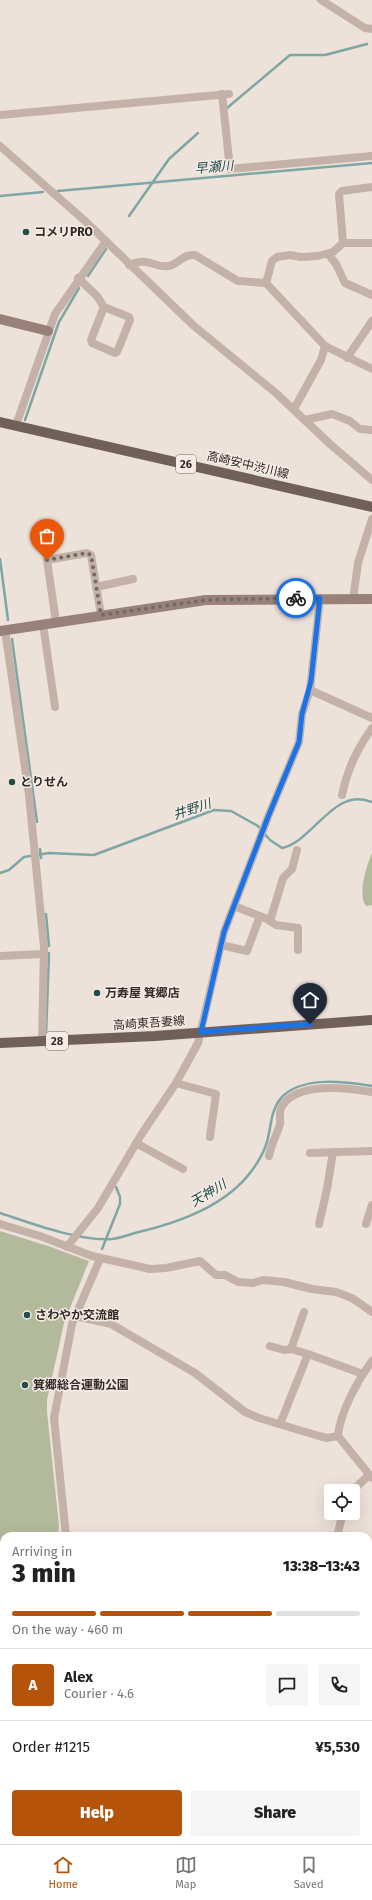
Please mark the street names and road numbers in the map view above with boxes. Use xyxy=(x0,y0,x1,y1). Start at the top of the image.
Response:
street label: 高崎安中渋川線 xyxy=(205,449,291,481)
road number: 26 xyxy=(176,455,196,473)
street label: 高崎東吾妻線 xyxy=(113,1014,185,1032)
road number: 28 xyxy=(46,1032,68,1050)

